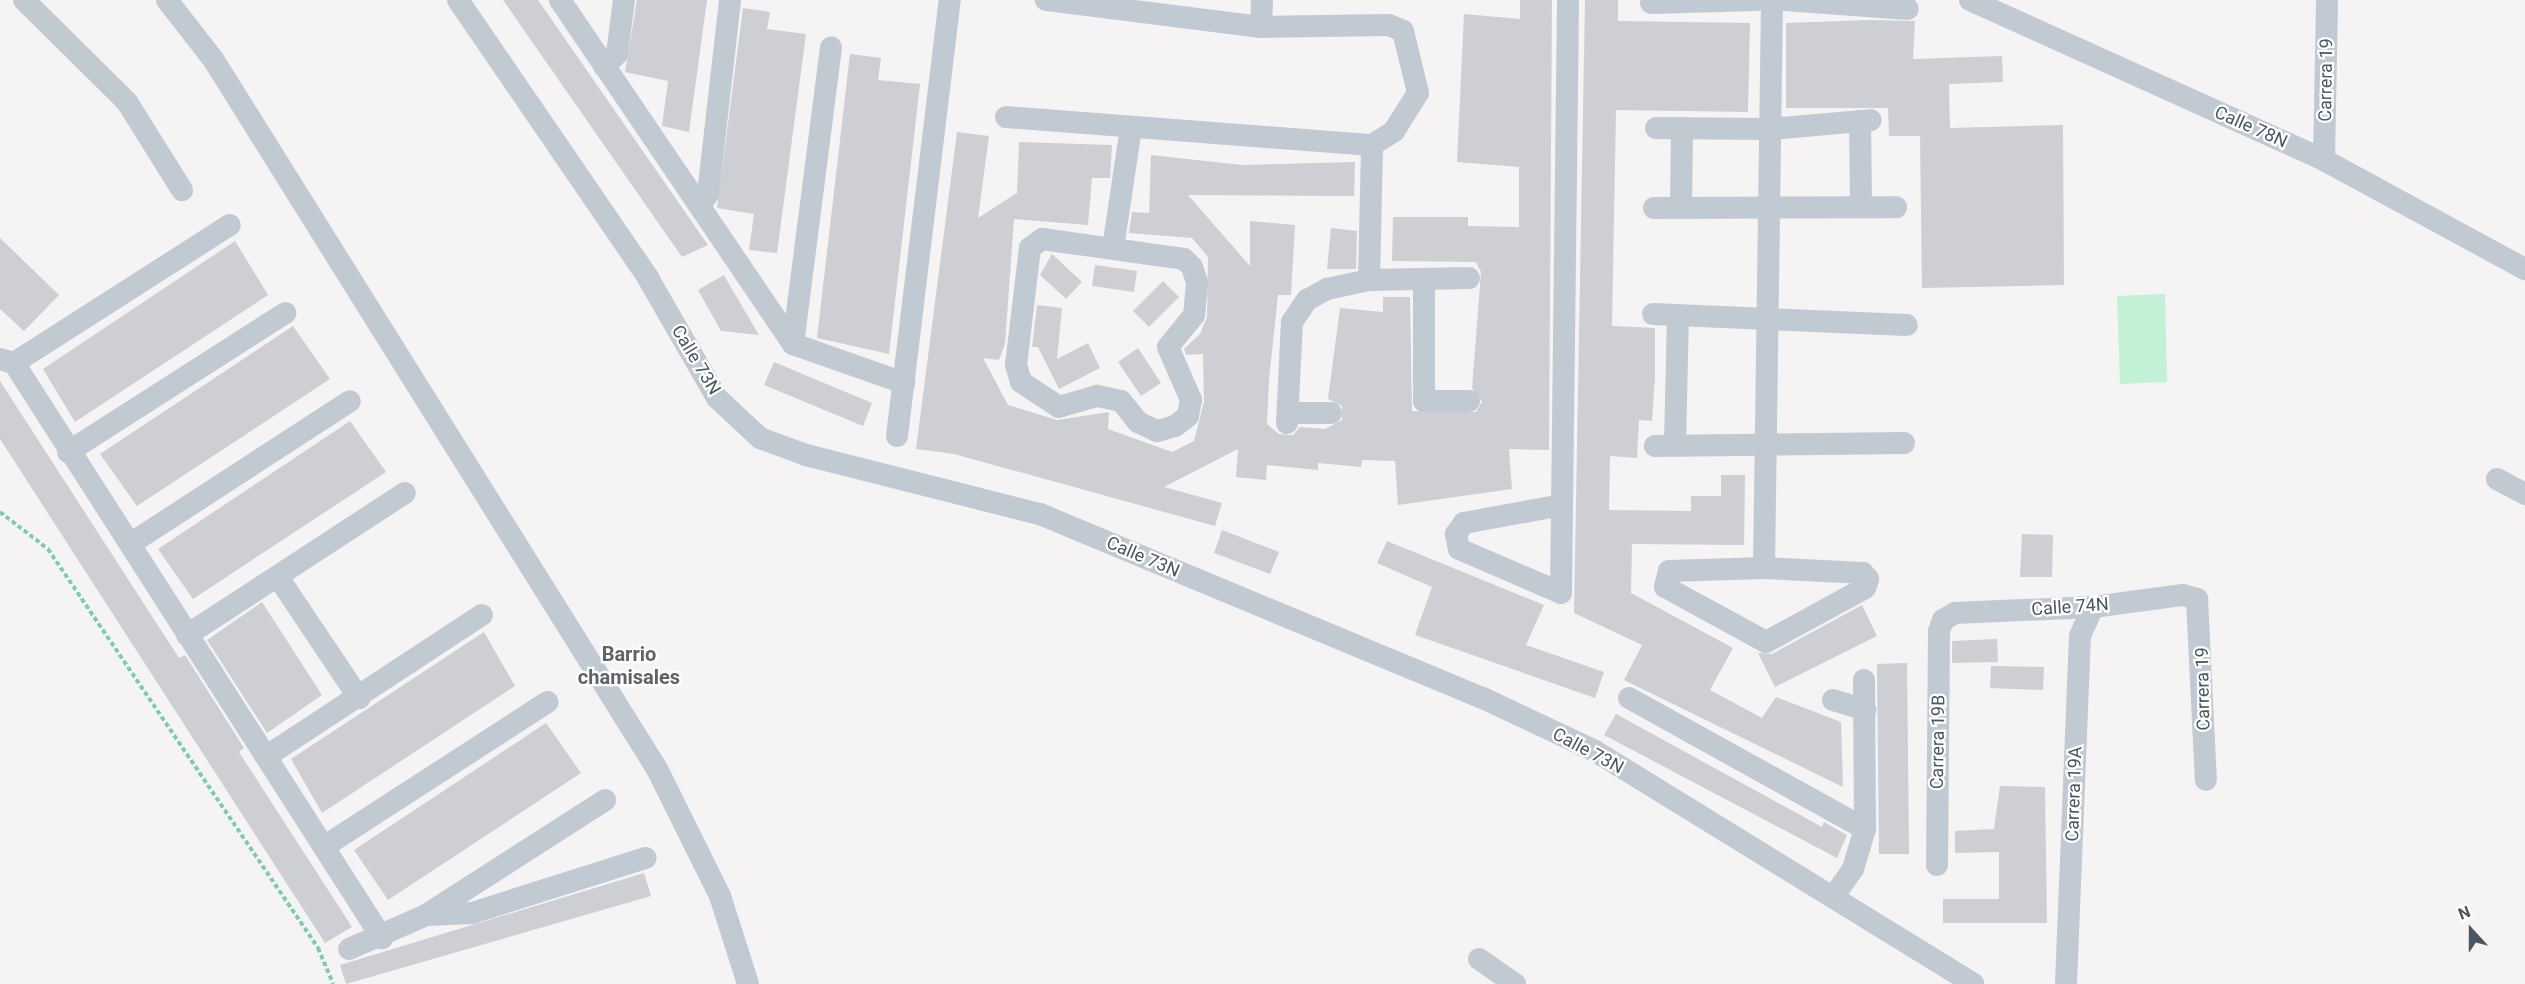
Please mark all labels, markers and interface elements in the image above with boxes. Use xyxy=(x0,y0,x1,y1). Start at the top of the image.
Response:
street label: Carrera 19 xyxy=(2314,38,2338,122)
street label: Calle 78N xyxy=(2211,101,2291,153)
street label: Calle 73N xyxy=(667,321,725,399)
street label: Calle 73N xyxy=(1103,532,1183,582)
street label: Calle 74N xyxy=(2031,594,2109,620)
district label: Barrio chamisales xyxy=(578,642,680,689)
street label: Carrera 19 xyxy=(2191,647,2215,731)
street label: Carrera 19B xyxy=(1926,695,1950,789)
street label: Calle 73N xyxy=(1549,723,1627,779)
street label: Carrera 19A xyxy=(2062,746,2086,842)
north arrow xyxy=(2441,900,2501,960)
text: N xyxy=(2456,902,2473,924)

